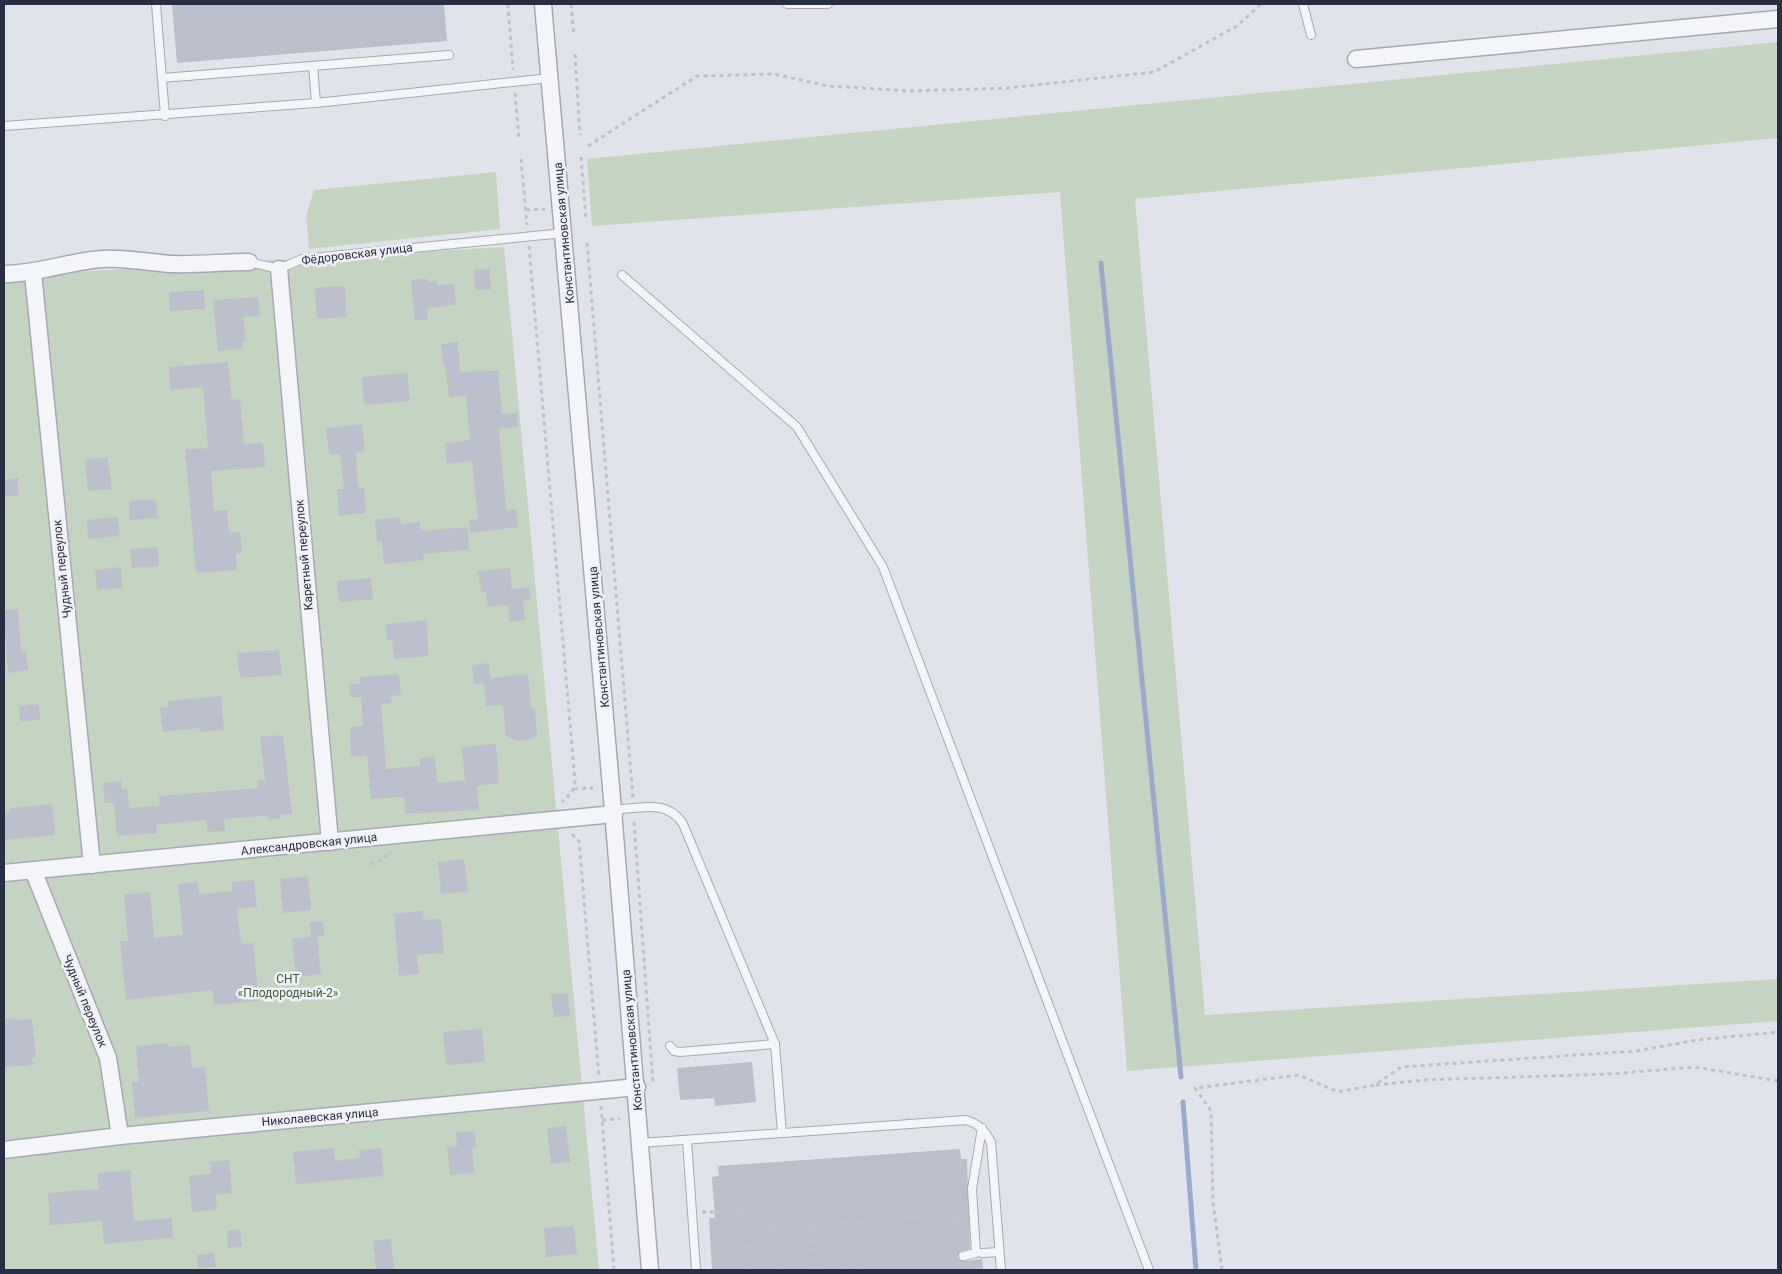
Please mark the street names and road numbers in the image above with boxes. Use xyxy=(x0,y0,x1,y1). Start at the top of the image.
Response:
street label: Константиновская улица xyxy=(551,162,577,304)
street label: Фёдоровская улица xyxy=(301,240,413,268)
street label: Каретный переулок xyxy=(292,498,316,611)
street label: Чудный переулок xyxy=(50,519,74,619)
street label: Константиновская улица xyxy=(586,566,612,708)
street label: Александровская улица xyxy=(240,830,378,858)
street label: Чудный переулок xyxy=(60,952,110,1050)
street label: Константиновская улица xyxy=(619,969,645,1111)
street label: Николаевская улица xyxy=(261,1105,379,1129)

